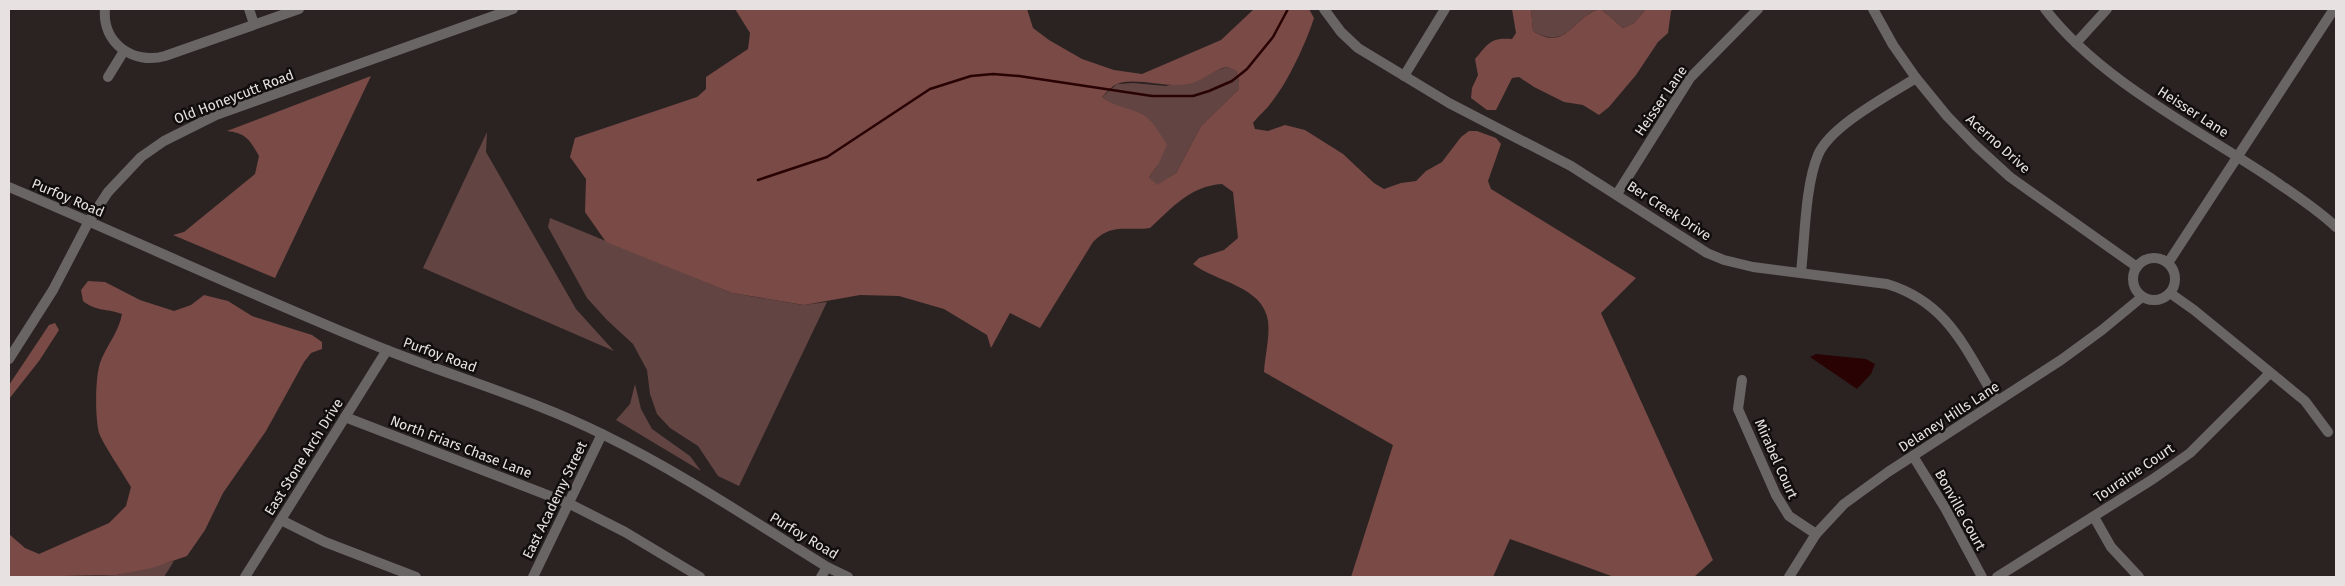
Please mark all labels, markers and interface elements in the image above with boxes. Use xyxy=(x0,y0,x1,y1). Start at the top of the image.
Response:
street label: Heisser Lane xyxy=(1631,63,1691,139)
street label: Old Honeycutt Road xyxy=(172,66,296,128)
street label: Heisser Lane xyxy=(2154,83,2232,141)
street label: Acerno Drive xyxy=(1962,111,2034,177)
street label: Purfoy Road xyxy=(29,175,107,221)
street label: Ber Creek Drive xyxy=(1624,177,1714,245)
street label: Purfoy Road xyxy=(401,334,479,376)
street label: Delaney Hills Lane xyxy=(1895,378,2003,456)
street label: East Stone Arch Drive xyxy=(261,395,347,519)
street label: North Friars Chase Lane xyxy=(388,412,534,482)
street label: Mirabel Court xyxy=(1751,416,1802,502)
street label: East Academy Street xyxy=(519,438,591,562)
street label: Touraine Court xyxy=(2091,439,2178,506)
street label: Bonville Court xyxy=(1931,467,1990,554)
street label: Purfoy Road xyxy=(767,509,841,563)

